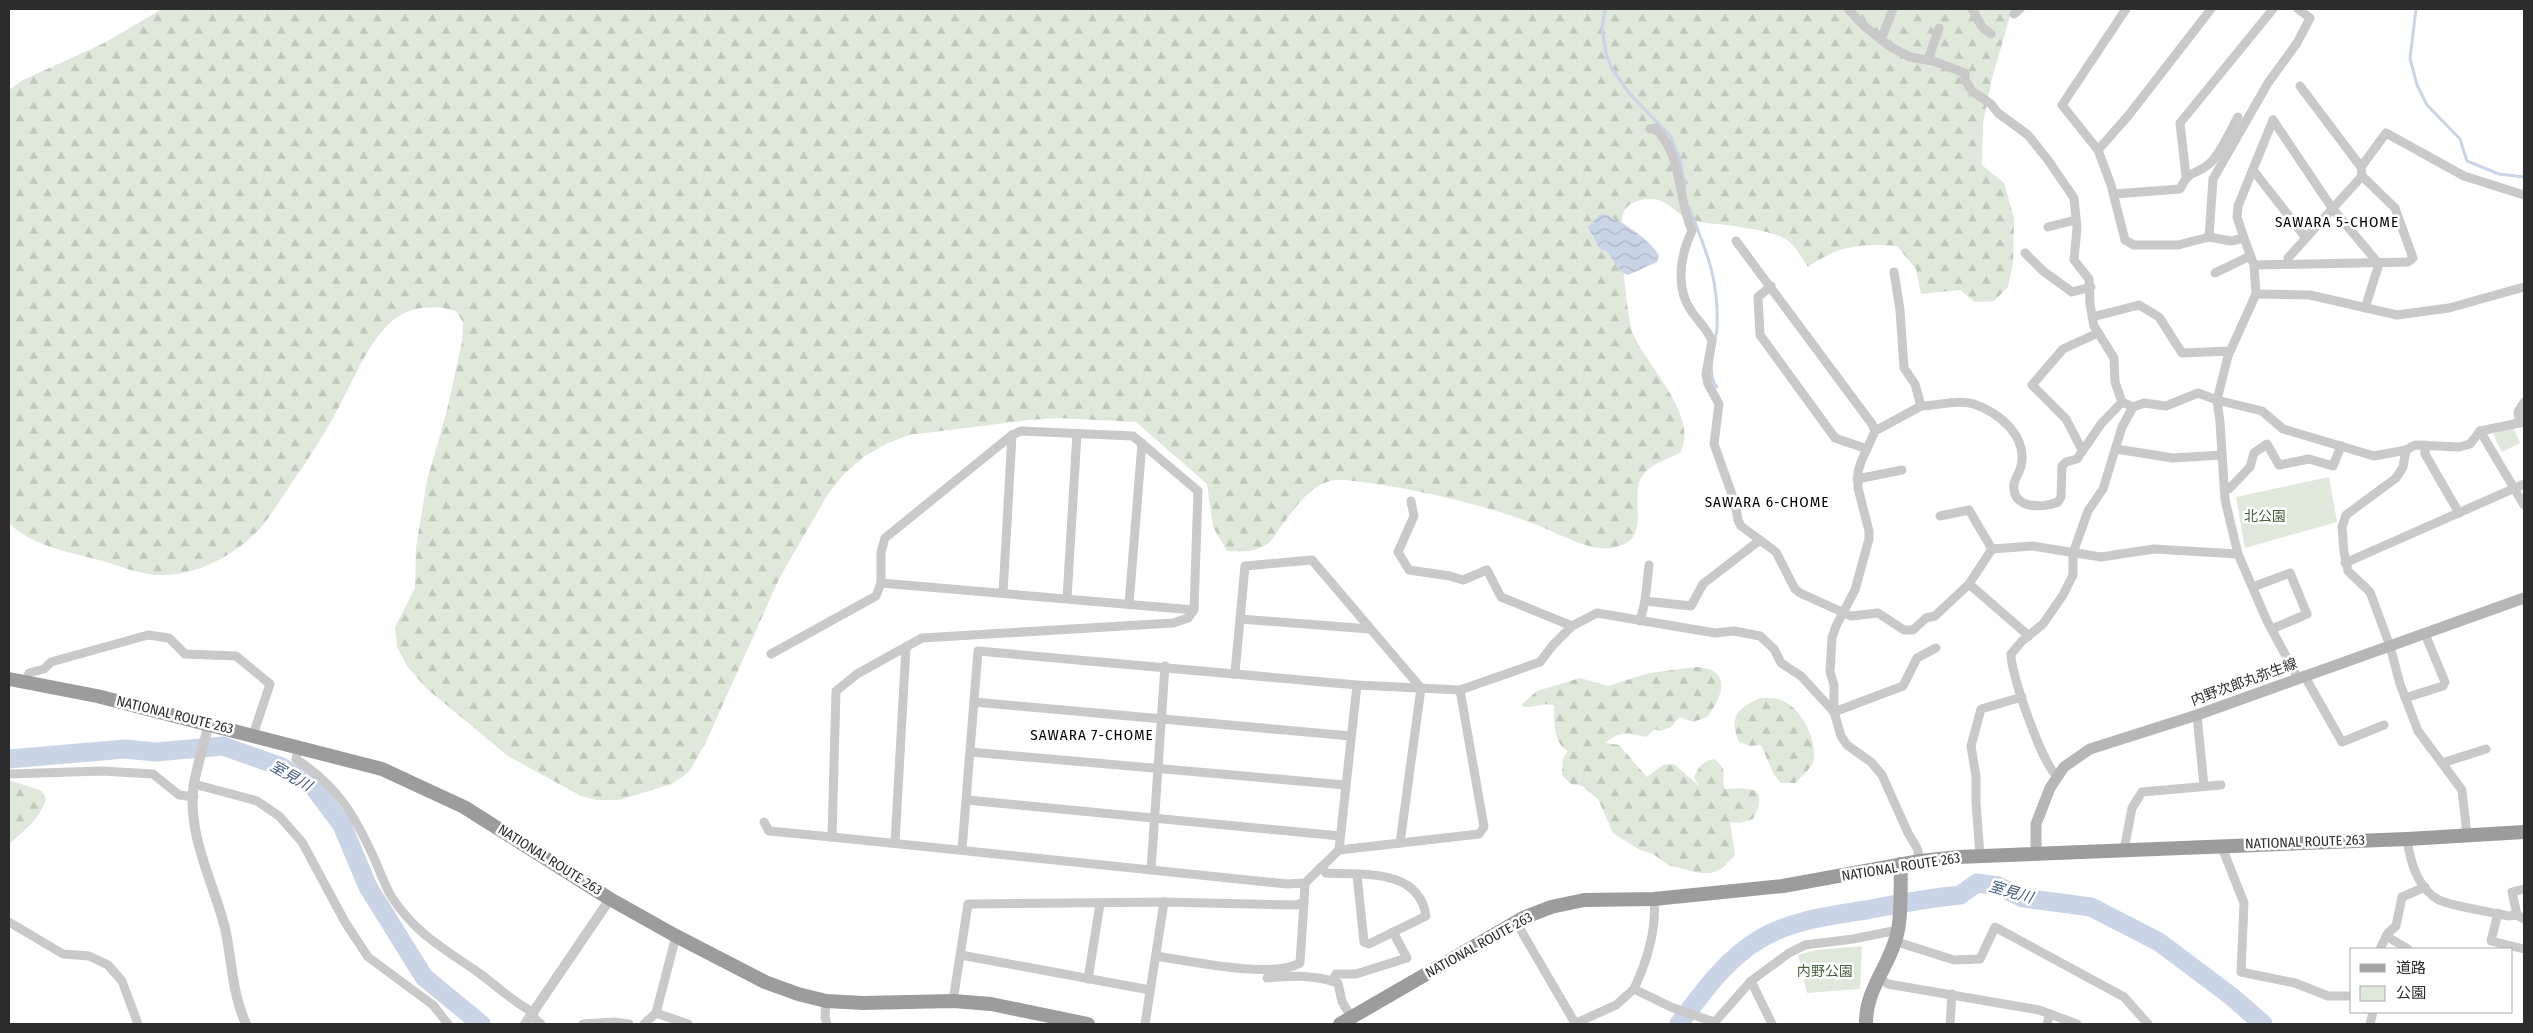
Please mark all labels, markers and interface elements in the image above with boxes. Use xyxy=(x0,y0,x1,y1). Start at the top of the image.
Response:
district label: SAWARA 5-CHOME xyxy=(2275,213,2399,231)
district label: SAWARA 6-CHOME xyxy=(1705,493,1829,511)
park label: 北公園 xyxy=(2244,508,2286,525)
street label: 内野次郎丸弥生線 xyxy=(2188,655,2300,709)
street label: NATIONAL ROUTE 263 xyxy=(115,692,235,738)
district label: SAWARA 7-CHOME xyxy=(1030,726,1154,744)
water label: 室見川 xyxy=(267,757,317,796)
street label: NATIONAL ROUTE 263 xyxy=(495,821,605,899)
street label: NATIONAL ROUTE 263 xyxy=(2245,831,2365,853)
street label: NATIONAL ROUTE 263 xyxy=(1841,849,1961,885)
water label: 室見川 xyxy=(1987,877,2037,907)
street label: NATIONAL ROUTE 263 xyxy=(1423,909,1535,981)
legend xyxy=(2350,948,2513,1013)
text: 道路 xyxy=(2396,959,2426,977)
park label: 内野公園 xyxy=(1797,963,1853,980)
text: 公園 xyxy=(2396,984,2426,1002)

